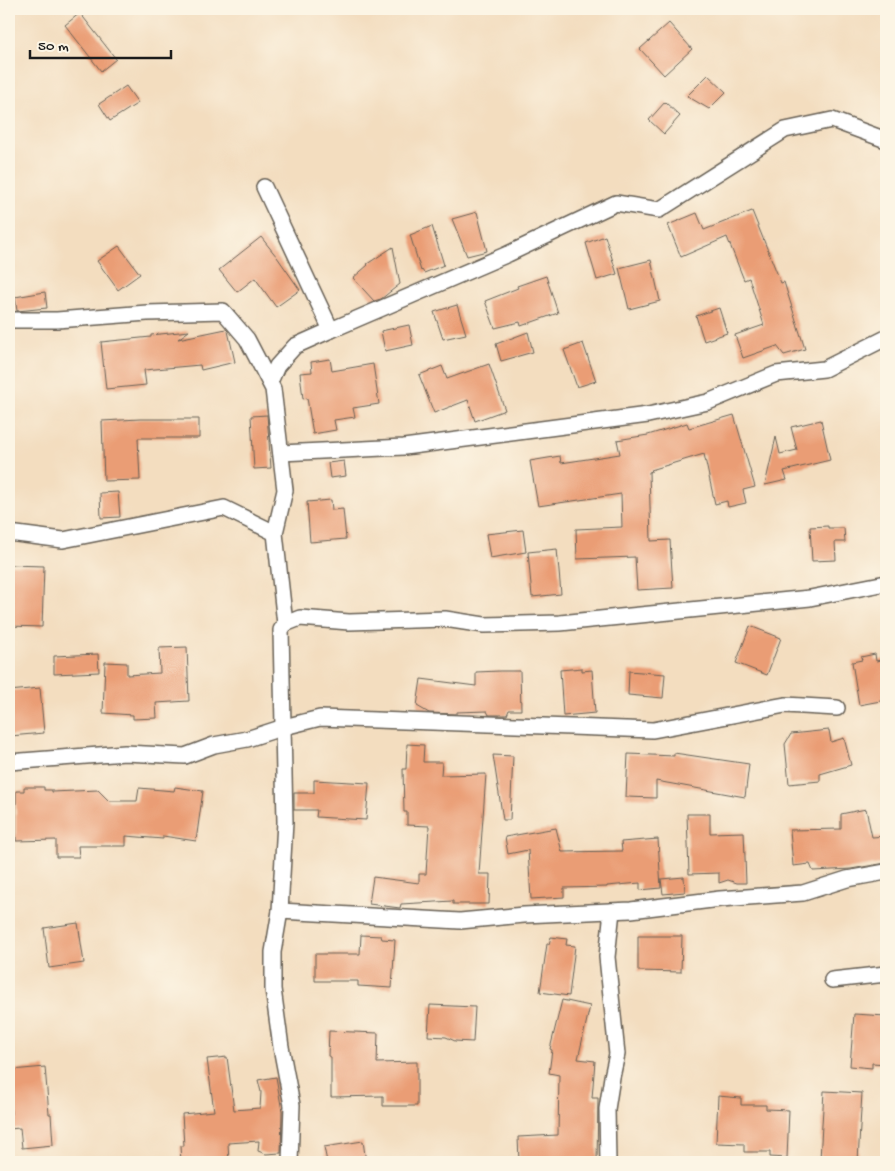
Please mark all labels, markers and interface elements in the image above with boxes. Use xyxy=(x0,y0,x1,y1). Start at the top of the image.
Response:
scale bar xyxy=(30,28,171,60)
text: 50 m xyxy=(38,38,69,56)

